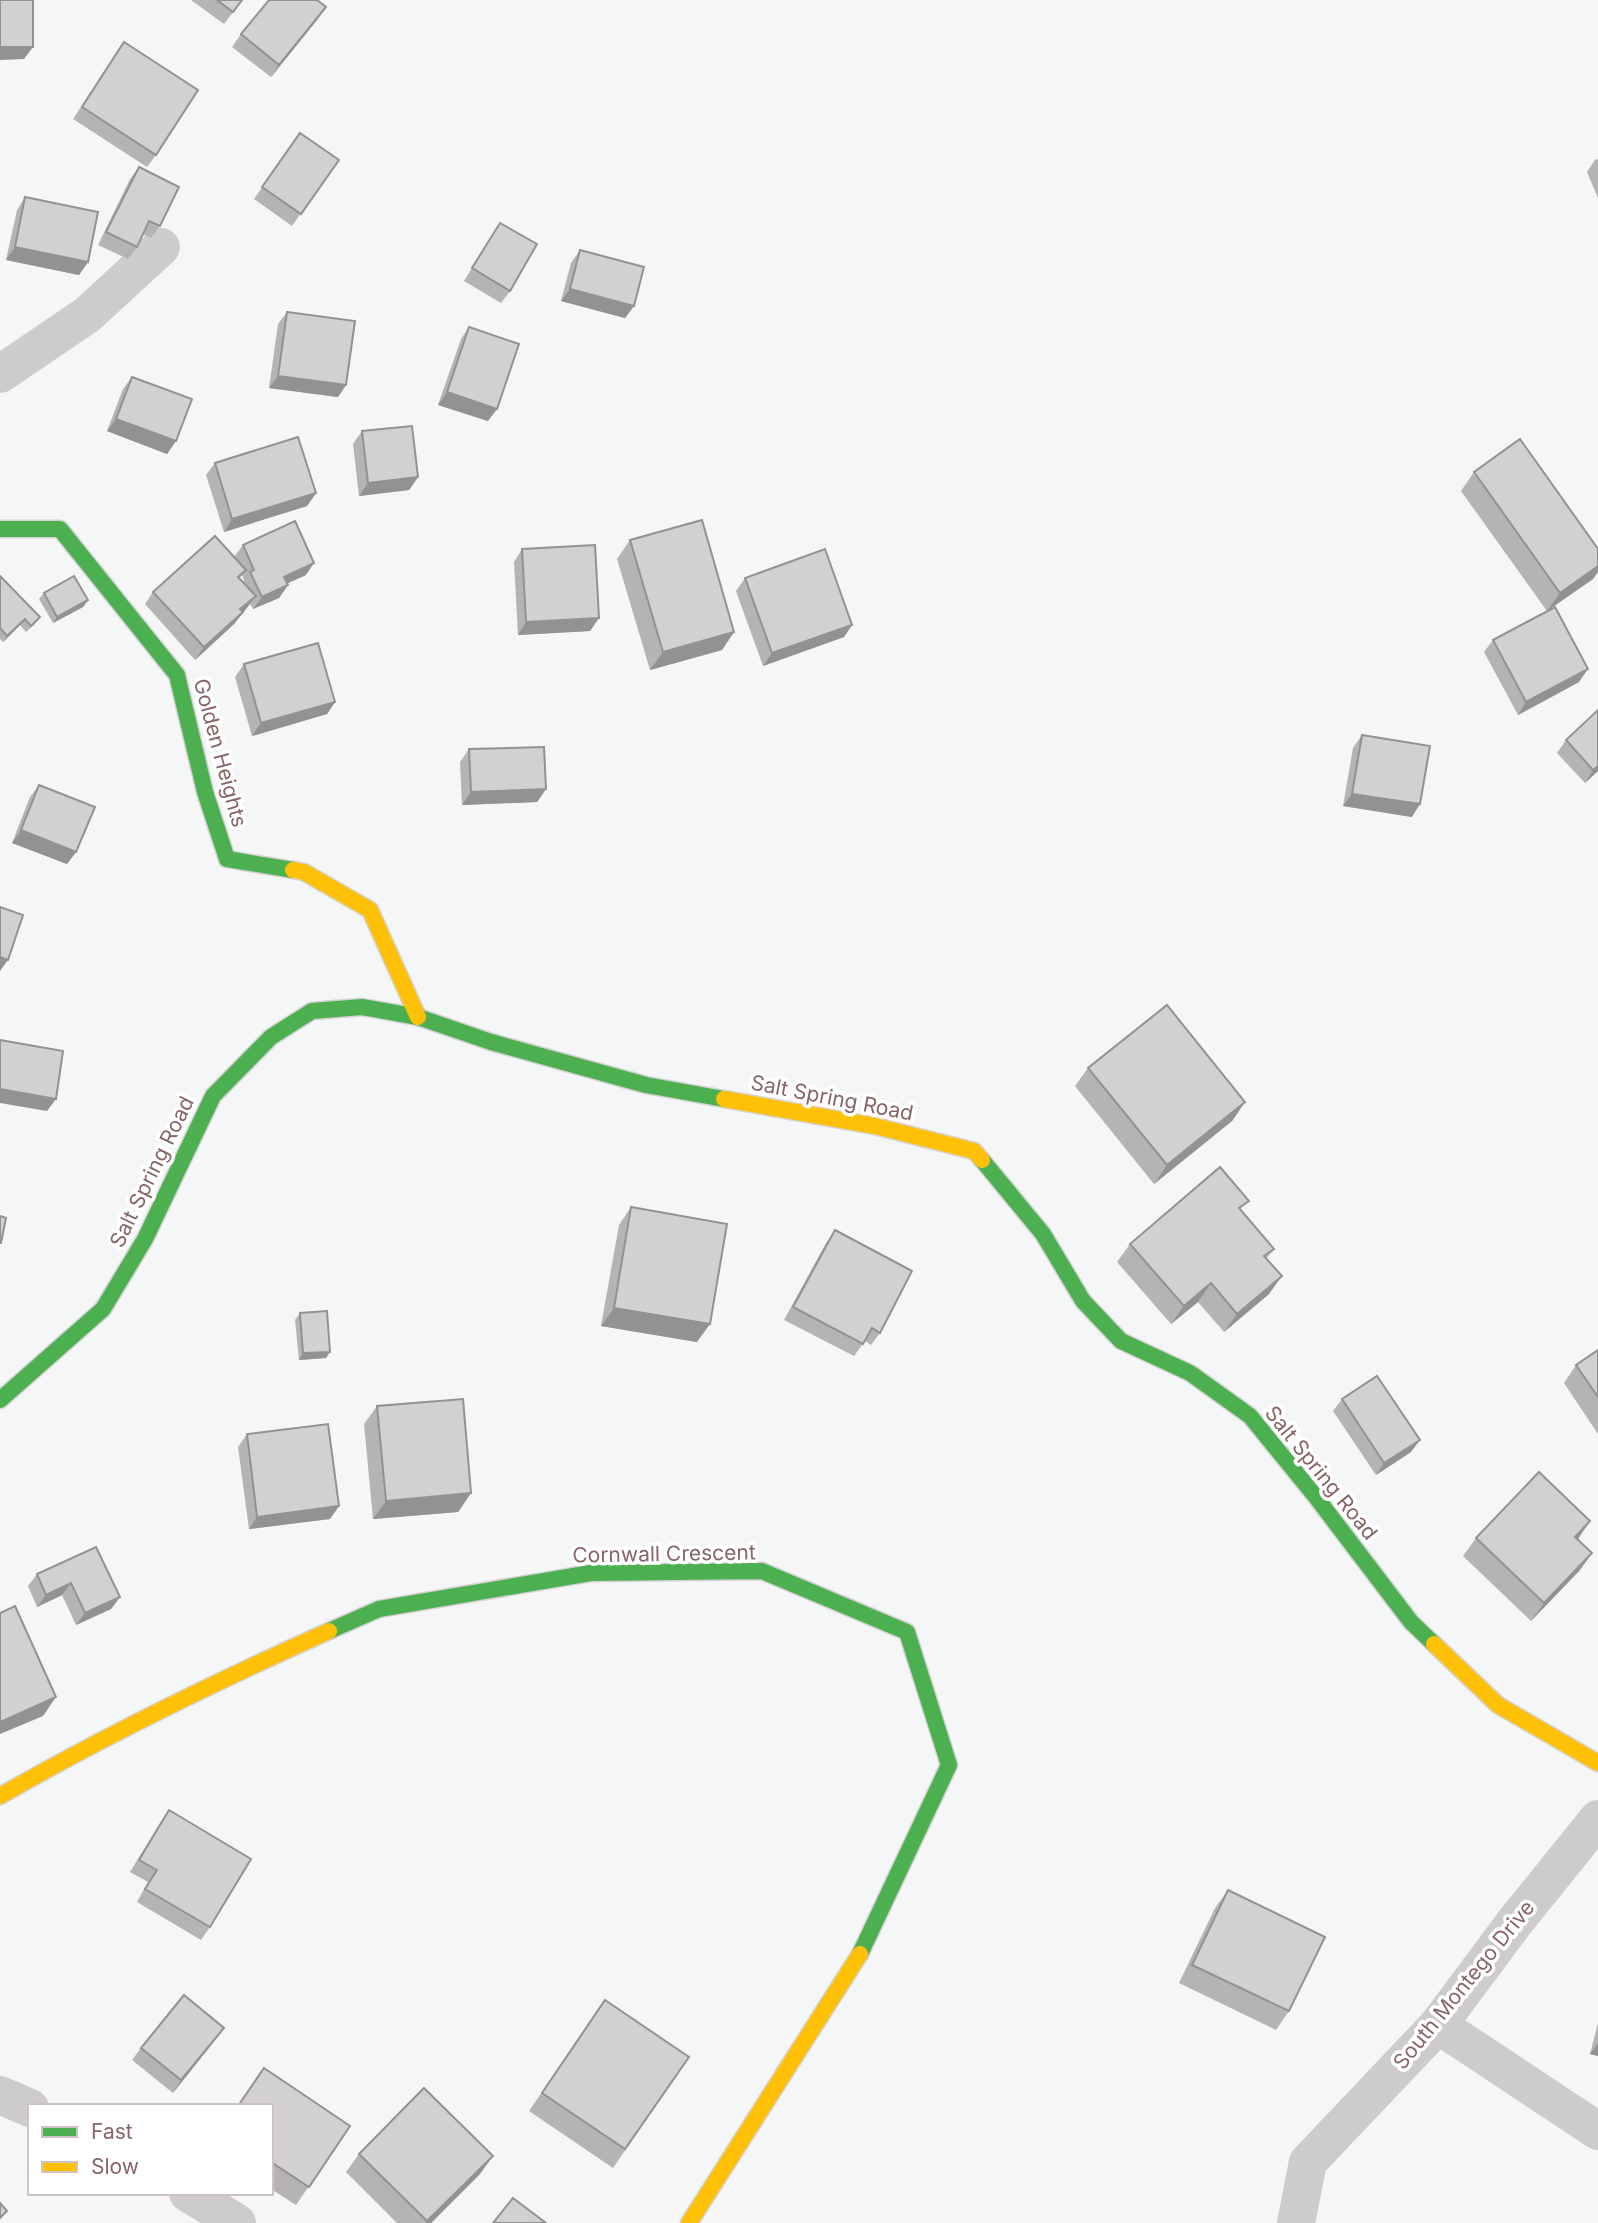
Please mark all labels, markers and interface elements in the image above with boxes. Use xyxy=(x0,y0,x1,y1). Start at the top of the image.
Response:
street label: Golden Heights xyxy=(189,676,252,830)
street label: Salt Spring Road xyxy=(749,1070,915,1126)
street label: Salt Spring Road xyxy=(104,1092,199,1251)
street label: Salt Spring Road xyxy=(1260,1401,1383,1545)
street label: Cornwall Crescent xyxy=(572,1539,756,1568)
street label: South Montego Drive xyxy=(1388,1895,1539,2074)
legend xyxy=(28,2104,273,2195)
text: Fast xyxy=(91,2119,133,2144)
text: Slow xyxy=(91,2154,139,2179)

